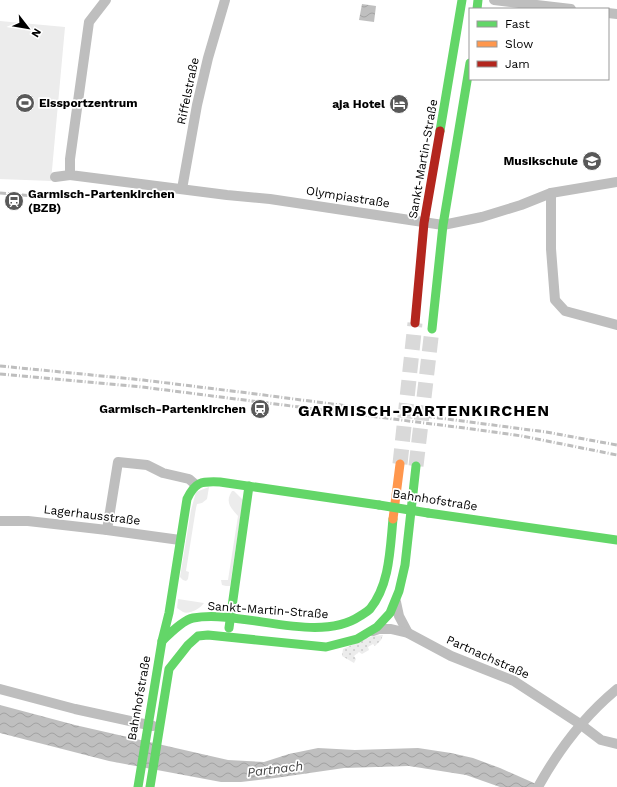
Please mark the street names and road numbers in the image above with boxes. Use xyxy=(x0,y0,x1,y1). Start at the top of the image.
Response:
street label: Riffelstraße xyxy=(174,56,202,126)
street label: Sankt-Martin-Straße xyxy=(406,98,440,220)
street label: Olympiastraße xyxy=(305,183,391,211)
street label: Bahnhofstraße xyxy=(391,486,479,514)
street label: Lagerhausstraße xyxy=(43,502,141,528)
street label: Sankt-Martin-Straße xyxy=(207,599,329,621)
street label: Partnachstraße xyxy=(444,632,532,682)
street label: Bahnhofstraße xyxy=(125,654,153,742)

